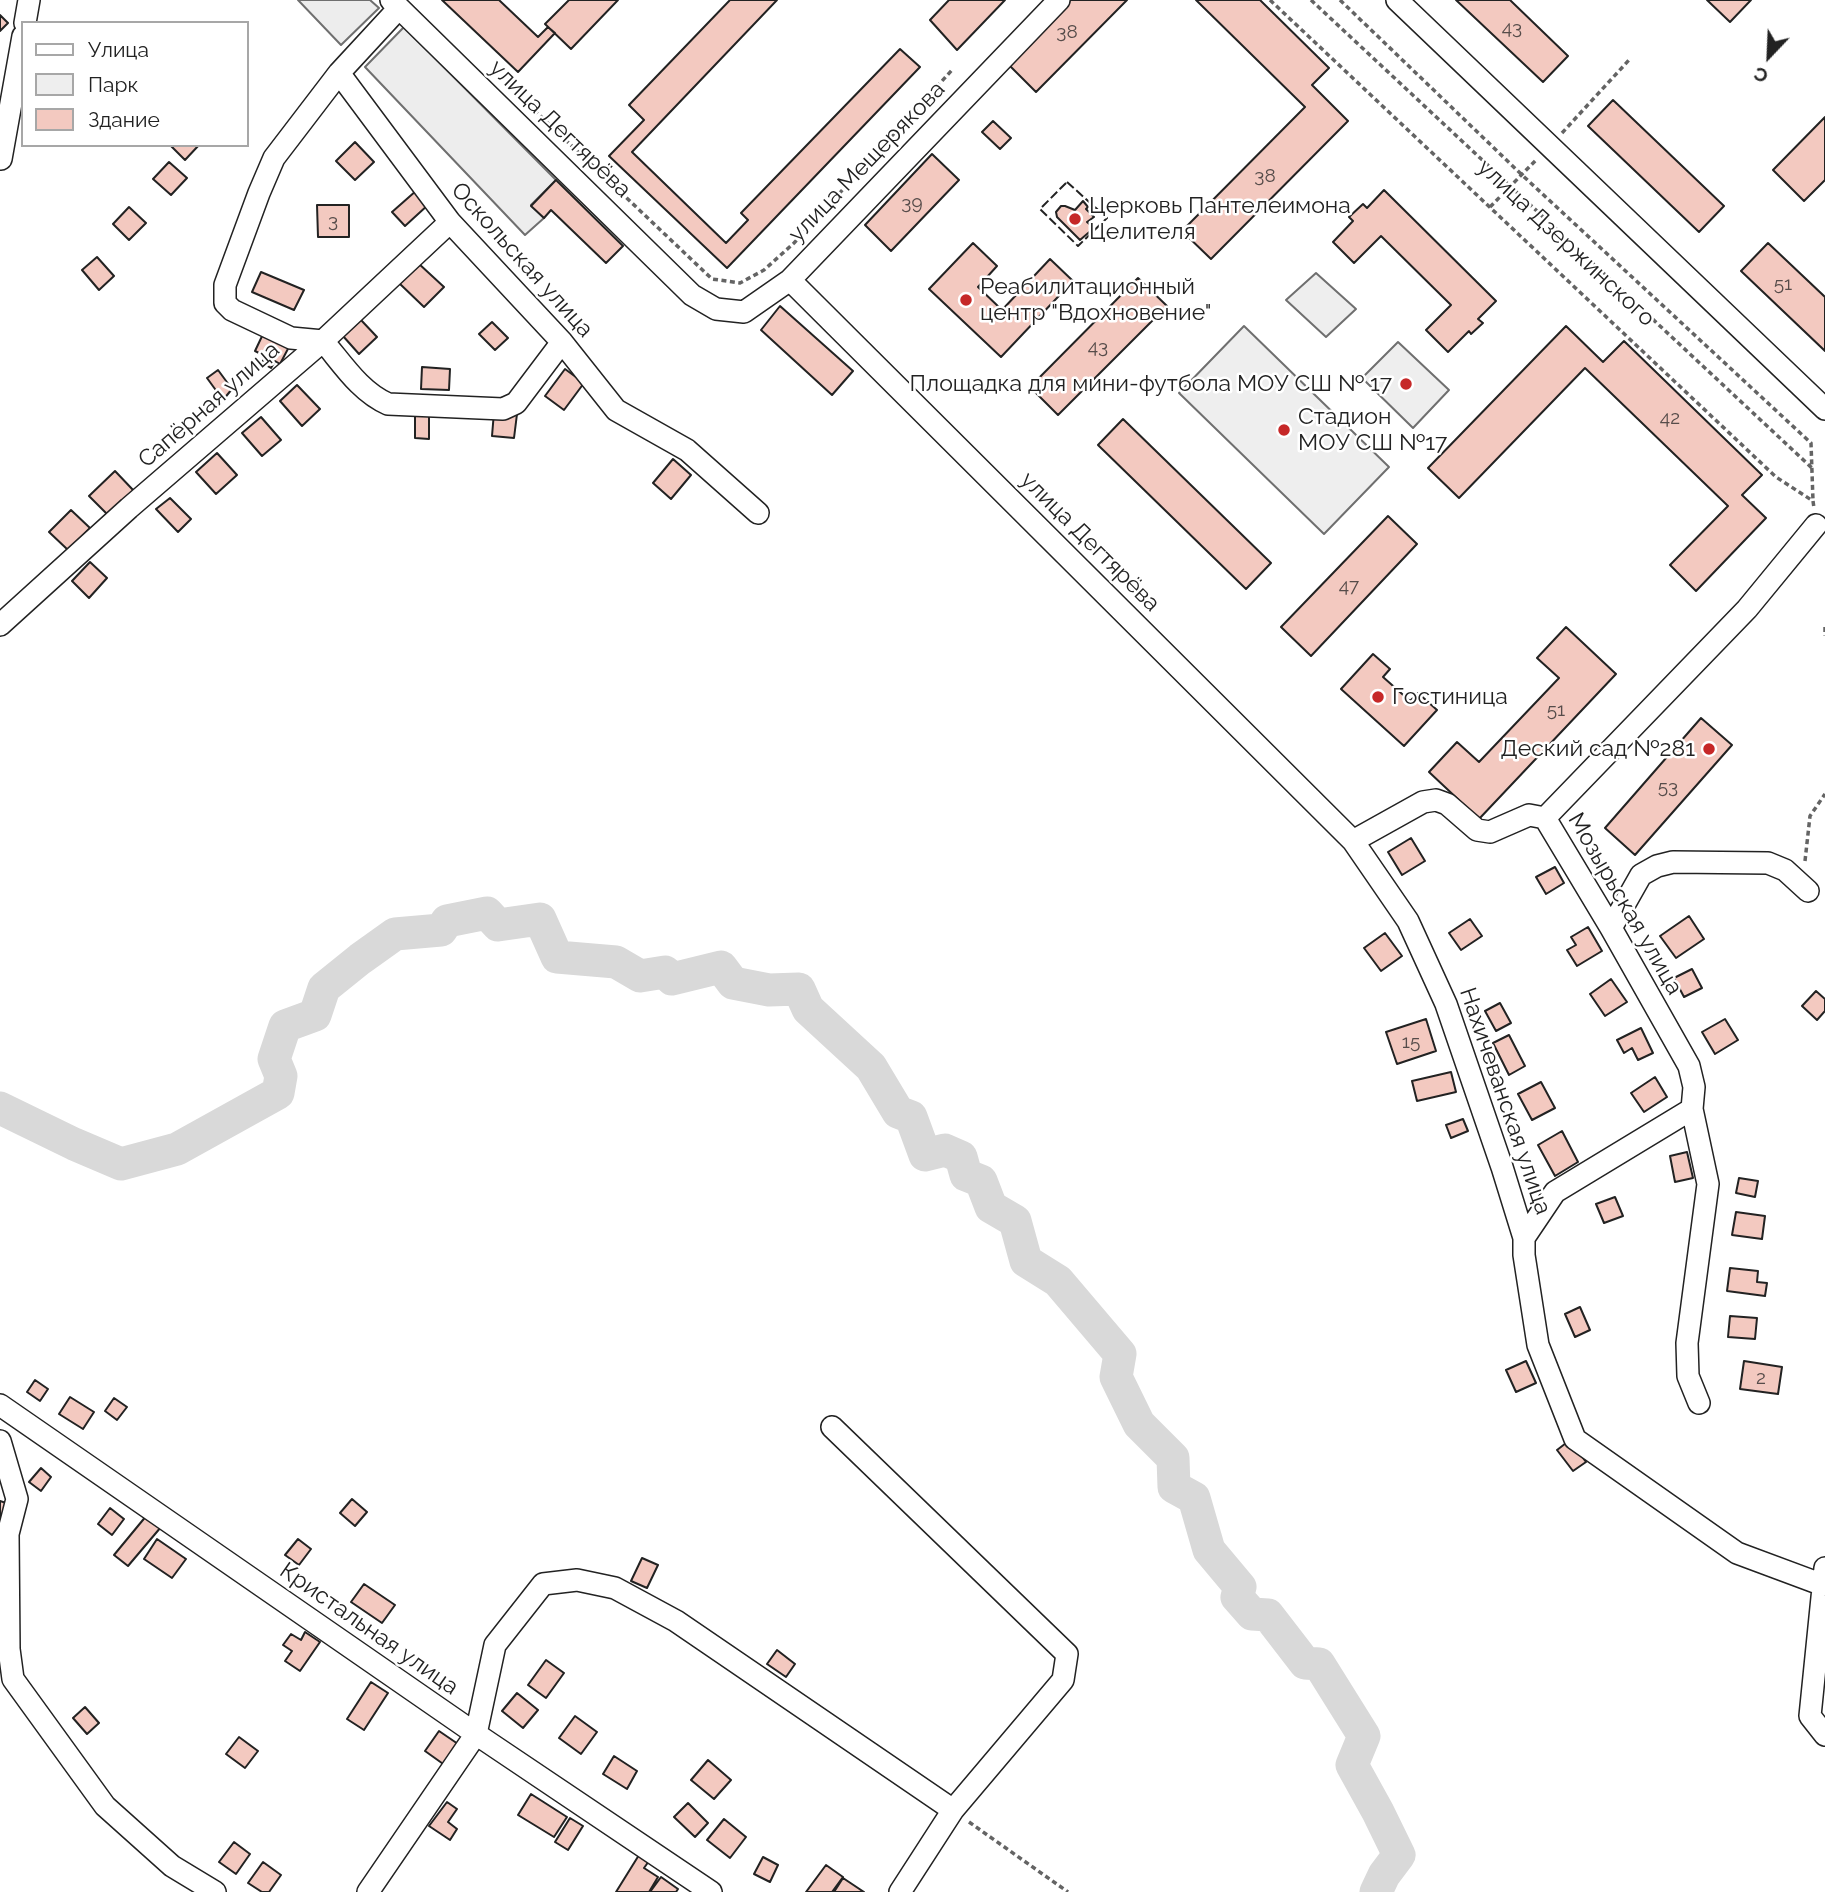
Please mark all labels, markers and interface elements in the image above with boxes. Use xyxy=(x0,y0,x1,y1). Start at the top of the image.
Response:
house number: 43 xyxy=(1502,17,1522,39)
legend xyxy=(21,21,248,147)
house number: 38 xyxy=(1056,21,1078,43)
north arrow xyxy=(1734,21,1804,91)
text: Улица xyxy=(88,37,149,62)
street label: улица Дегтярёва xyxy=(483,54,637,204)
text: С xyxy=(1750,63,1771,88)
text: Парк xyxy=(88,72,138,97)
street label: улица Мещерякова xyxy=(783,76,951,248)
text: Здание xyxy=(88,107,160,132)
street label: улица Дзержинского xyxy=(1472,154,1660,332)
house number: 38 xyxy=(1254,165,1276,187)
street label: Оскольская улица xyxy=(445,177,599,343)
house number: 39 xyxy=(901,192,923,214)
place label: Церковь Пантелеимона Целителя xyxy=(1089,192,1351,246)
house number: 3 xyxy=(328,210,338,232)
marker: Церковь Пантелеимона Целителя xyxy=(1067,211,1083,227)
place label: Реабилитационный центр "Вдохновение" xyxy=(980,273,1212,327)
house number: 51 xyxy=(1774,273,1792,295)
marker: Реабилитационный центр "Вдохновение" xyxy=(958,292,974,308)
street label: Сапёрная улица xyxy=(133,336,285,474)
house number: 43 xyxy=(1088,336,1108,358)
place label: Площадка для мини-футбола МОУ СШ № 17 xyxy=(910,370,1392,398)
marker: Площадка для мини-футбола МОУ СШ № 17 xyxy=(1398,376,1414,392)
place label: Стадион МОУ СШ №17 xyxy=(1298,403,1447,457)
house number: 42 xyxy=(1660,407,1680,429)
marker: Стадион МОУ СШ №17 xyxy=(1276,422,1292,438)
street label: улица Дегтярёва xyxy=(1014,466,1166,618)
house number: 47 xyxy=(1339,575,1359,597)
place label: Гостиница xyxy=(1392,683,1508,711)
marker: Гостиница xyxy=(1370,689,1386,705)
house number: 51 xyxy=(1547,699,1565,721)
place label: Деский сад №281 xyxy=(1500,735,1695,763)
marker: Деский сад №281 xyxy=(1701,741,1717,757)
house number: 53 xyxy=(1658,776,1678,798)
street label: Мозырьская улица xyxy=(1562,808,1688,1000)
street label: Нахичеванская улица xyxy=(1453,984,1557,1218)
house number: 15 xyxy=(1402,1031,1420,1053)
house number: 2 xyxy=(1756,1367,1766,1389)
street label: Кристальная улица xyxy=(274,1557,464,1701)

